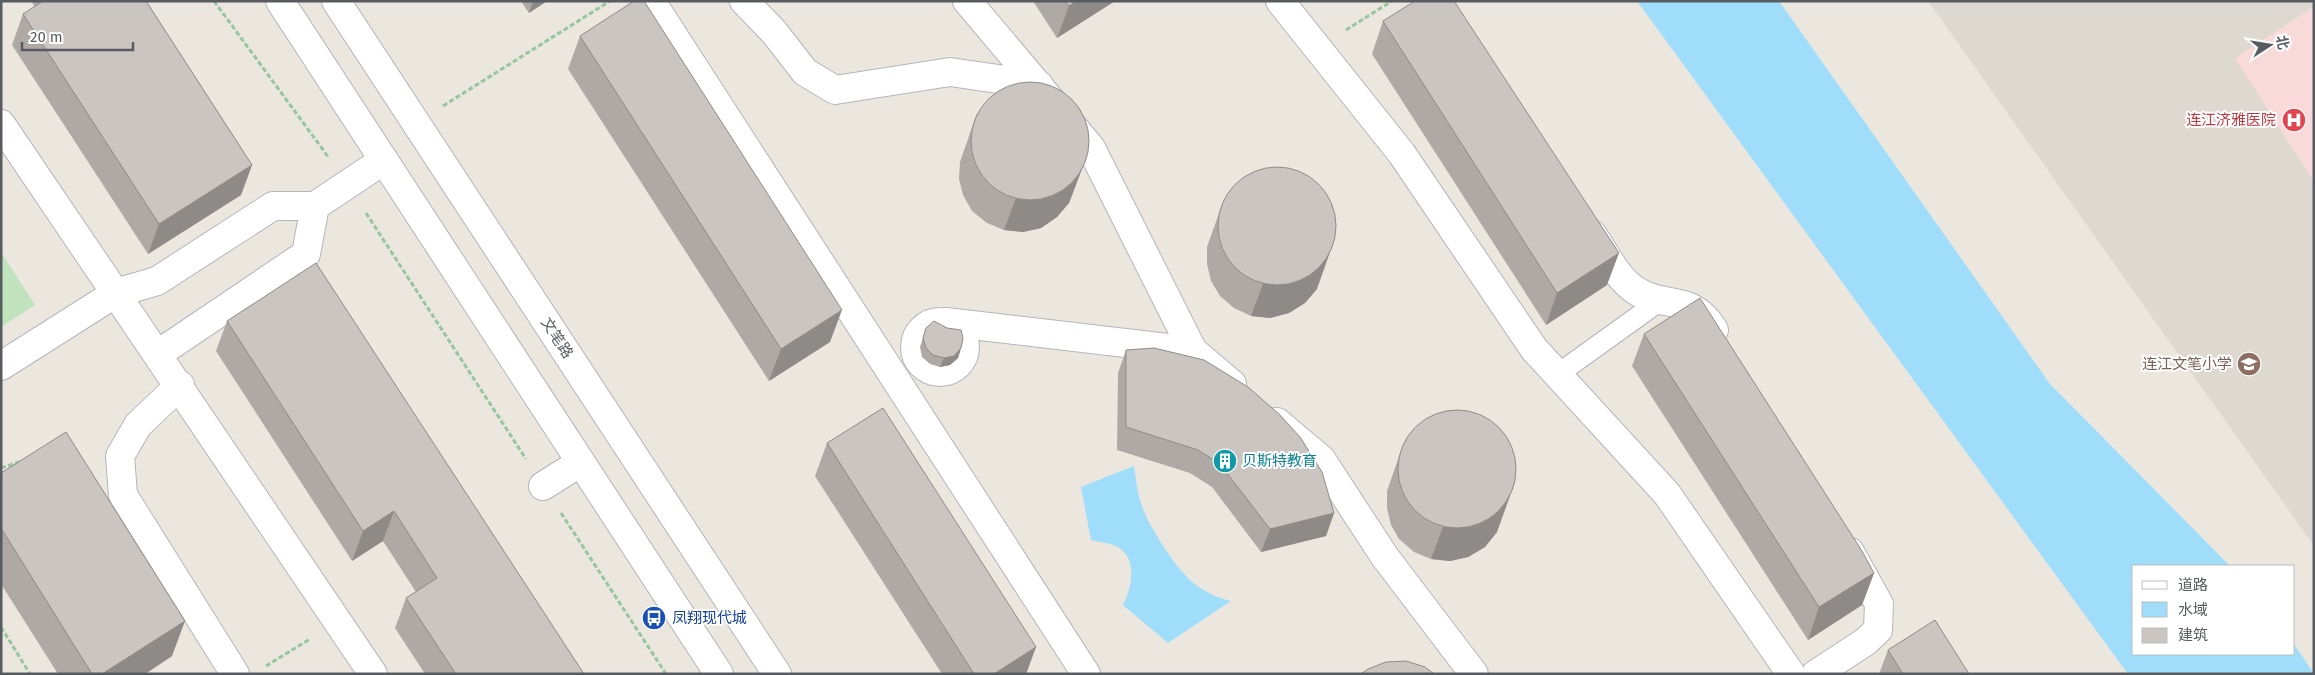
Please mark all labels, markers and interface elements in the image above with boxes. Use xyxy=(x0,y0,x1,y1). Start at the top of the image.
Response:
scale bar xyxy=(22,20,134,52)
north arrow xyxy=(2245,20,2295,70)
text: 20 m xyxy=(30,28,63,46)
text: 北 xyxy=(2272,34,2292,51)
hospital icon: 连江济雅医院 xyxy=(2281,107,2307,133)
place label: 连江济雅医院 xyxy=(2186,111,2276,129)
street label: 文笔路 xyxy=(537,314,577,362)
school or university icon: 连江文笔小学 xyxy=(2236,351,2262,377)
place label: 连江文笔小学 xyxy=(2142,355,2232,373)
building icon: 贝斯特教育 xyxy=(1212,448,1238,474)
place label: 贝斯特教育 xyxy=(1242,452,1317,470)
legend xyxy=(2132,565,2295,655)
text: 道路 xyxy=(2178,576,2208,594)
text: 水域 xyxy=(2178,601,2208,619)
bus stop icon: 凤翔现代城 xyxy=(641,605,667,631)
place label: 凤翔现代城 xyxy=(672,609,747,627)
text: 建筑 xyxy=(2178,626,2208,644)

